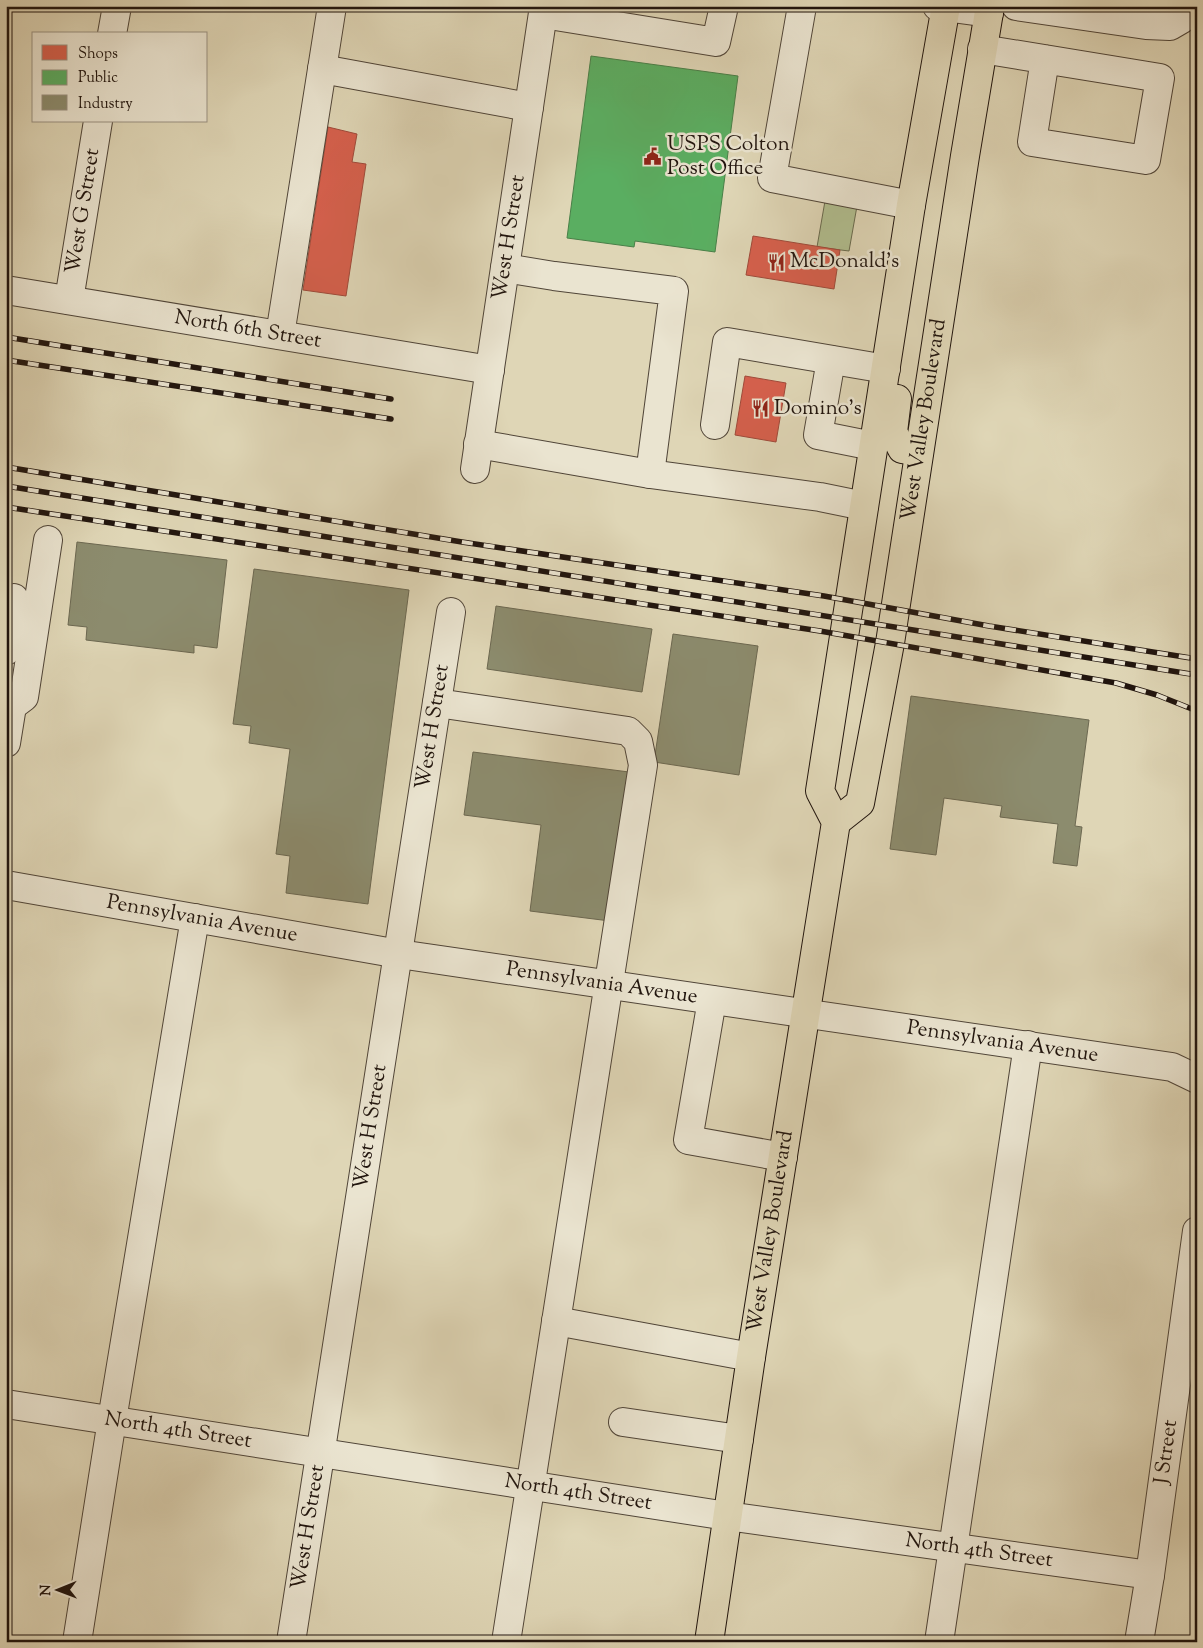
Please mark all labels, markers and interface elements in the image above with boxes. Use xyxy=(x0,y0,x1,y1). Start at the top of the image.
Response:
legend xyxy=(32,32,208,122)
text: Shops xyxy=(78,44,118,65)
text: Public xyxy=(78,68,118,89)
text: Industry xyxy=(78,94,133,115)
place label: USPS Colton Post Office xyxy=(667,130,790,184)
street label: West G Street xyxy=(58,146,108,276)
public building icon: USPS Colton Post Office xyxy=(643,147,663,167)
street label: West H Street xyxy=(485,173,534,302)
place label: McDonald's xyxy=(790,247,899,277)
restaurant icon: McDonald's xyxy=(766,252,786,272)
street label: North 6th Street xyxy=(172,303,323,357)
street label: West Valley Boulevard xyxy=(894,317,955,523)
place label: Domino's xyxy=(774,394,862,424)
restaurant icon: Domino's xyxy=(750,399,770,419)
street label: West H Street xyxy=(409,662,458,792)
street label: Pennsylvania Avenue xyxy=(104,888,300,951)
street label: Pennsylvania Avenue xyxy=(504,955,700,1012)
street label: Pennsylvania Avenue xyxy=(905,1013,1100,1071)
street label: West H Street xyxy=(346,1062,395,1192)
street label: West Valley Boulevard xyxy=(740,1128,802,1335)
street label: North 4th Street xyxy=(102,1404,254,1457)
street label: J Street xyxy=(1147,1418,1186,1487)
street label: West H Street xyxy=(284,1463,333,1592)
street label: North 4th Street xyxy=(502,1467,654,1519)
street label: North 4th Street xyxy=(903,1526,1055,1576)
north arrow xyxy=(32,1566,82,1616)
text: N xyxy=(37,1584,57,1596)

